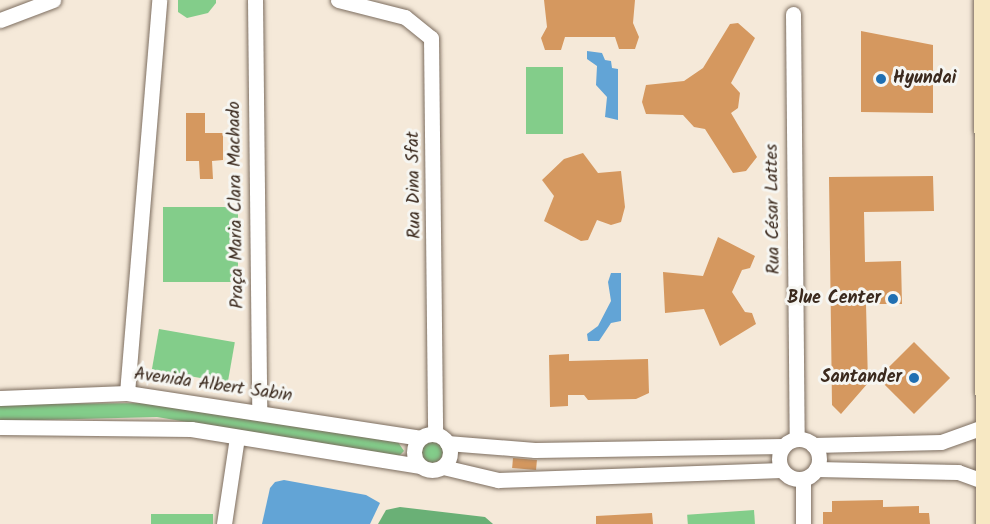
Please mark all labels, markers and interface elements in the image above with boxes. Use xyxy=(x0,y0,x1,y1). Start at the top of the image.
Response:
place label: Hyundai xyxy=(893,68,956,90)
marker: Hyundai xyxy=(874,72,888,86)
street label: Praça Maria Clara Machado xyxy=(224,101,250,309)
street label: Rua Dina Sfat xyxy=(403,131,427,239)
street label: Rua César Lattes xyxy=(762,143,786,275)
place label: Blue Center xyxy=(787,288,881,310)
marker: Blue Center xyxy=(886,292,900,306)
street label: Avenida Albert Sabin xyxy=(133,364,293,408)
place label: Santander xyxy=(821,367,902,389)
marker: Santander xyxy=(907,371,921,385)

